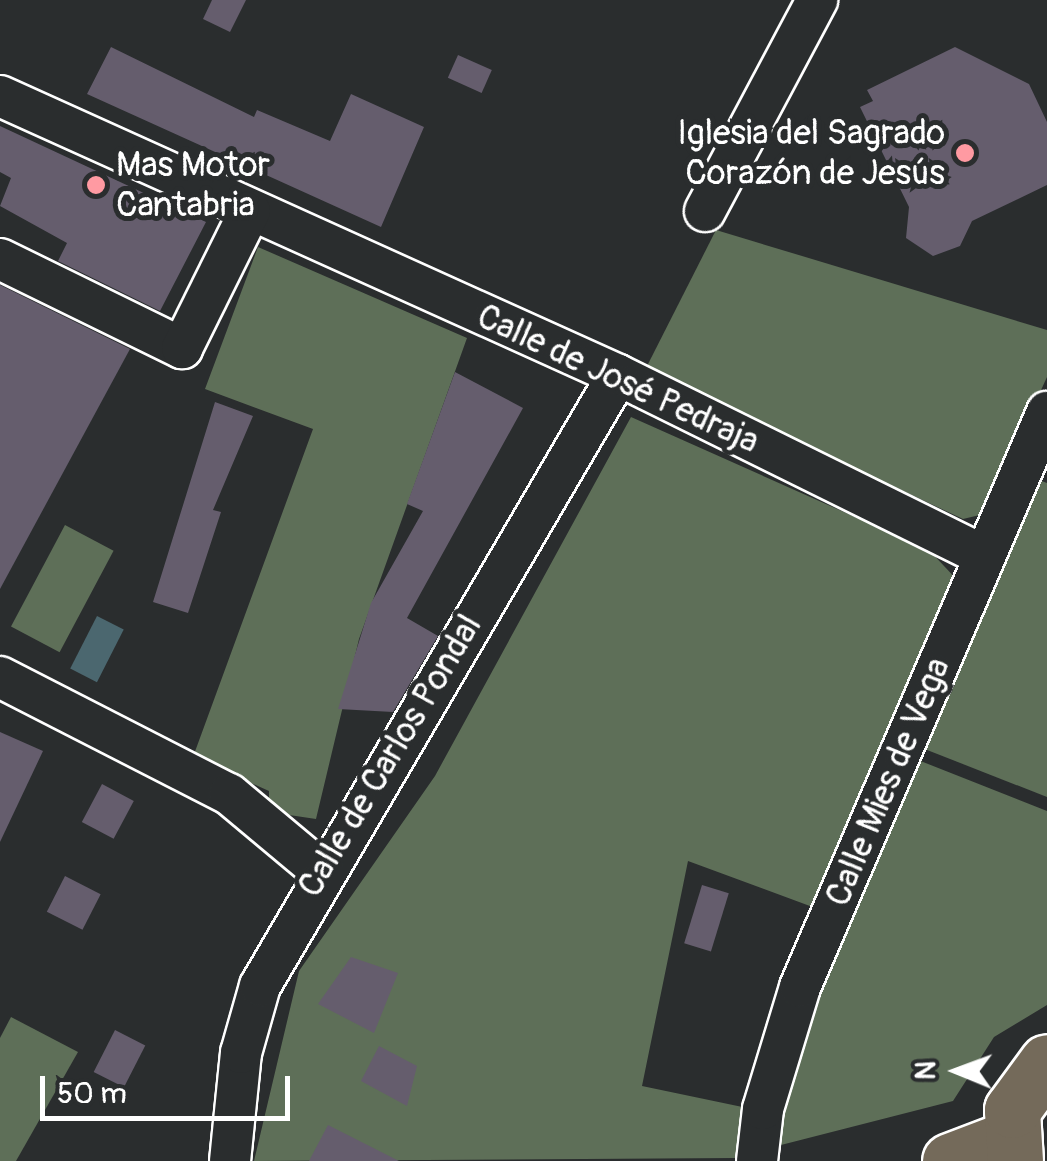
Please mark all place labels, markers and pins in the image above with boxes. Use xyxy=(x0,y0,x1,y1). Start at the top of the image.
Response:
place label: Iglesia del Sagrado Corazón de Jesús xyxy=(677,112,945,194)
marker: Iglesia del Sagrado Corazón de Jesús xyxy=(954,142,976,164)
place label: Mas Motor Cantabria xyxy=(116,144,270,226)
marker: Mas Motor Cantabria xyxy=(85,174,107,196)

